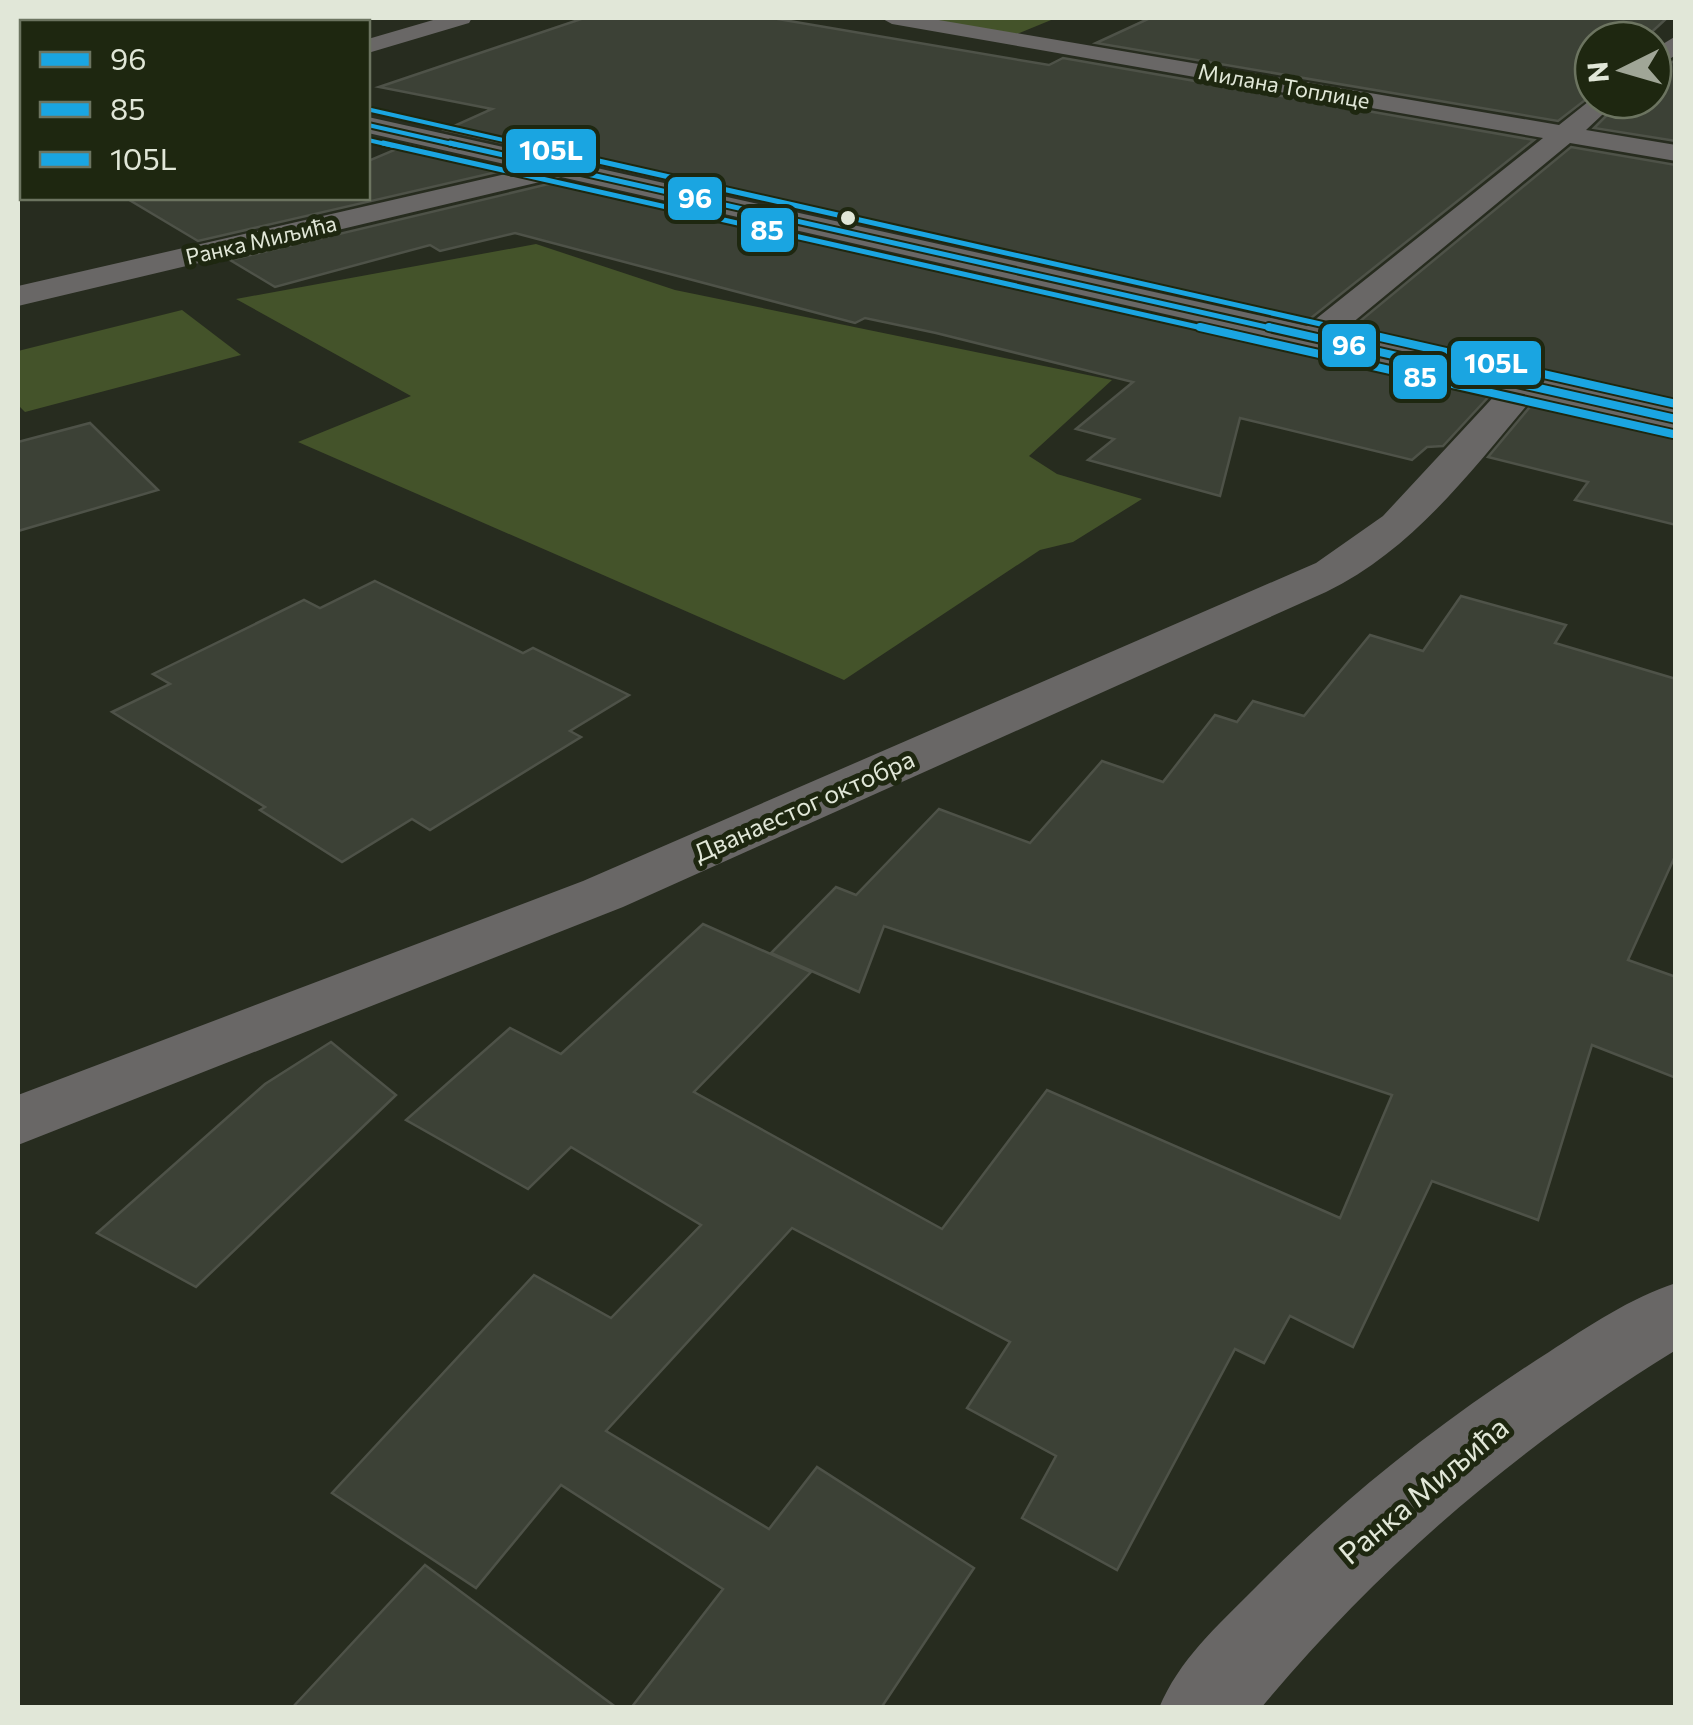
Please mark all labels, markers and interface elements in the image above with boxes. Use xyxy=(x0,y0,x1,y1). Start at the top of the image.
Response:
legend xyxy=(20,20,370,200)
north arrow xyxy=(1573,20,1673,120)
text: 96 xyxy=(110,39,146,76)
street label: Милана Топлице xyxy=(1196,57,1372,114)
text: N xyxy=(1579,60,1615,84)
text: 85 xyxy=(110,89,145,126)
line badge: 105L xyxy=(504,127,598,175)
text: 105L xyxy=(519,132,583,166)
text: 105L xyxy=(110,139,177,176)
line badge: 96 xyxy=(666,175,724,222)
text: 96 xyxy=(678,180,712,214)
line badge: 85 xyxy=(739,206,796,254)
unlabelled marker xyxy=(838,208,858,228)
street label: Ранка Миљића xyxy=(183,209,339,270)
text: 85 xyxy=(750,212,784,246)
line badge: 96 xyxy=(1320,322,1378,369)
text: 96 xyxy=(1332,327,1366,361)
line badge: 105L xyxy=(1449,339,1543,387)
text: 105L xyxy=(1464,345,1528,379)
line badge: 85 xyxy=(1391,353,1449,401)
text: 85 xyxy=(1403,359,1437,393)
street label: Дванаестог октобра xyxy=(689,743,919,867)
street label: Ранка Миљића xyxy=(1330,1407,1515,1571)

